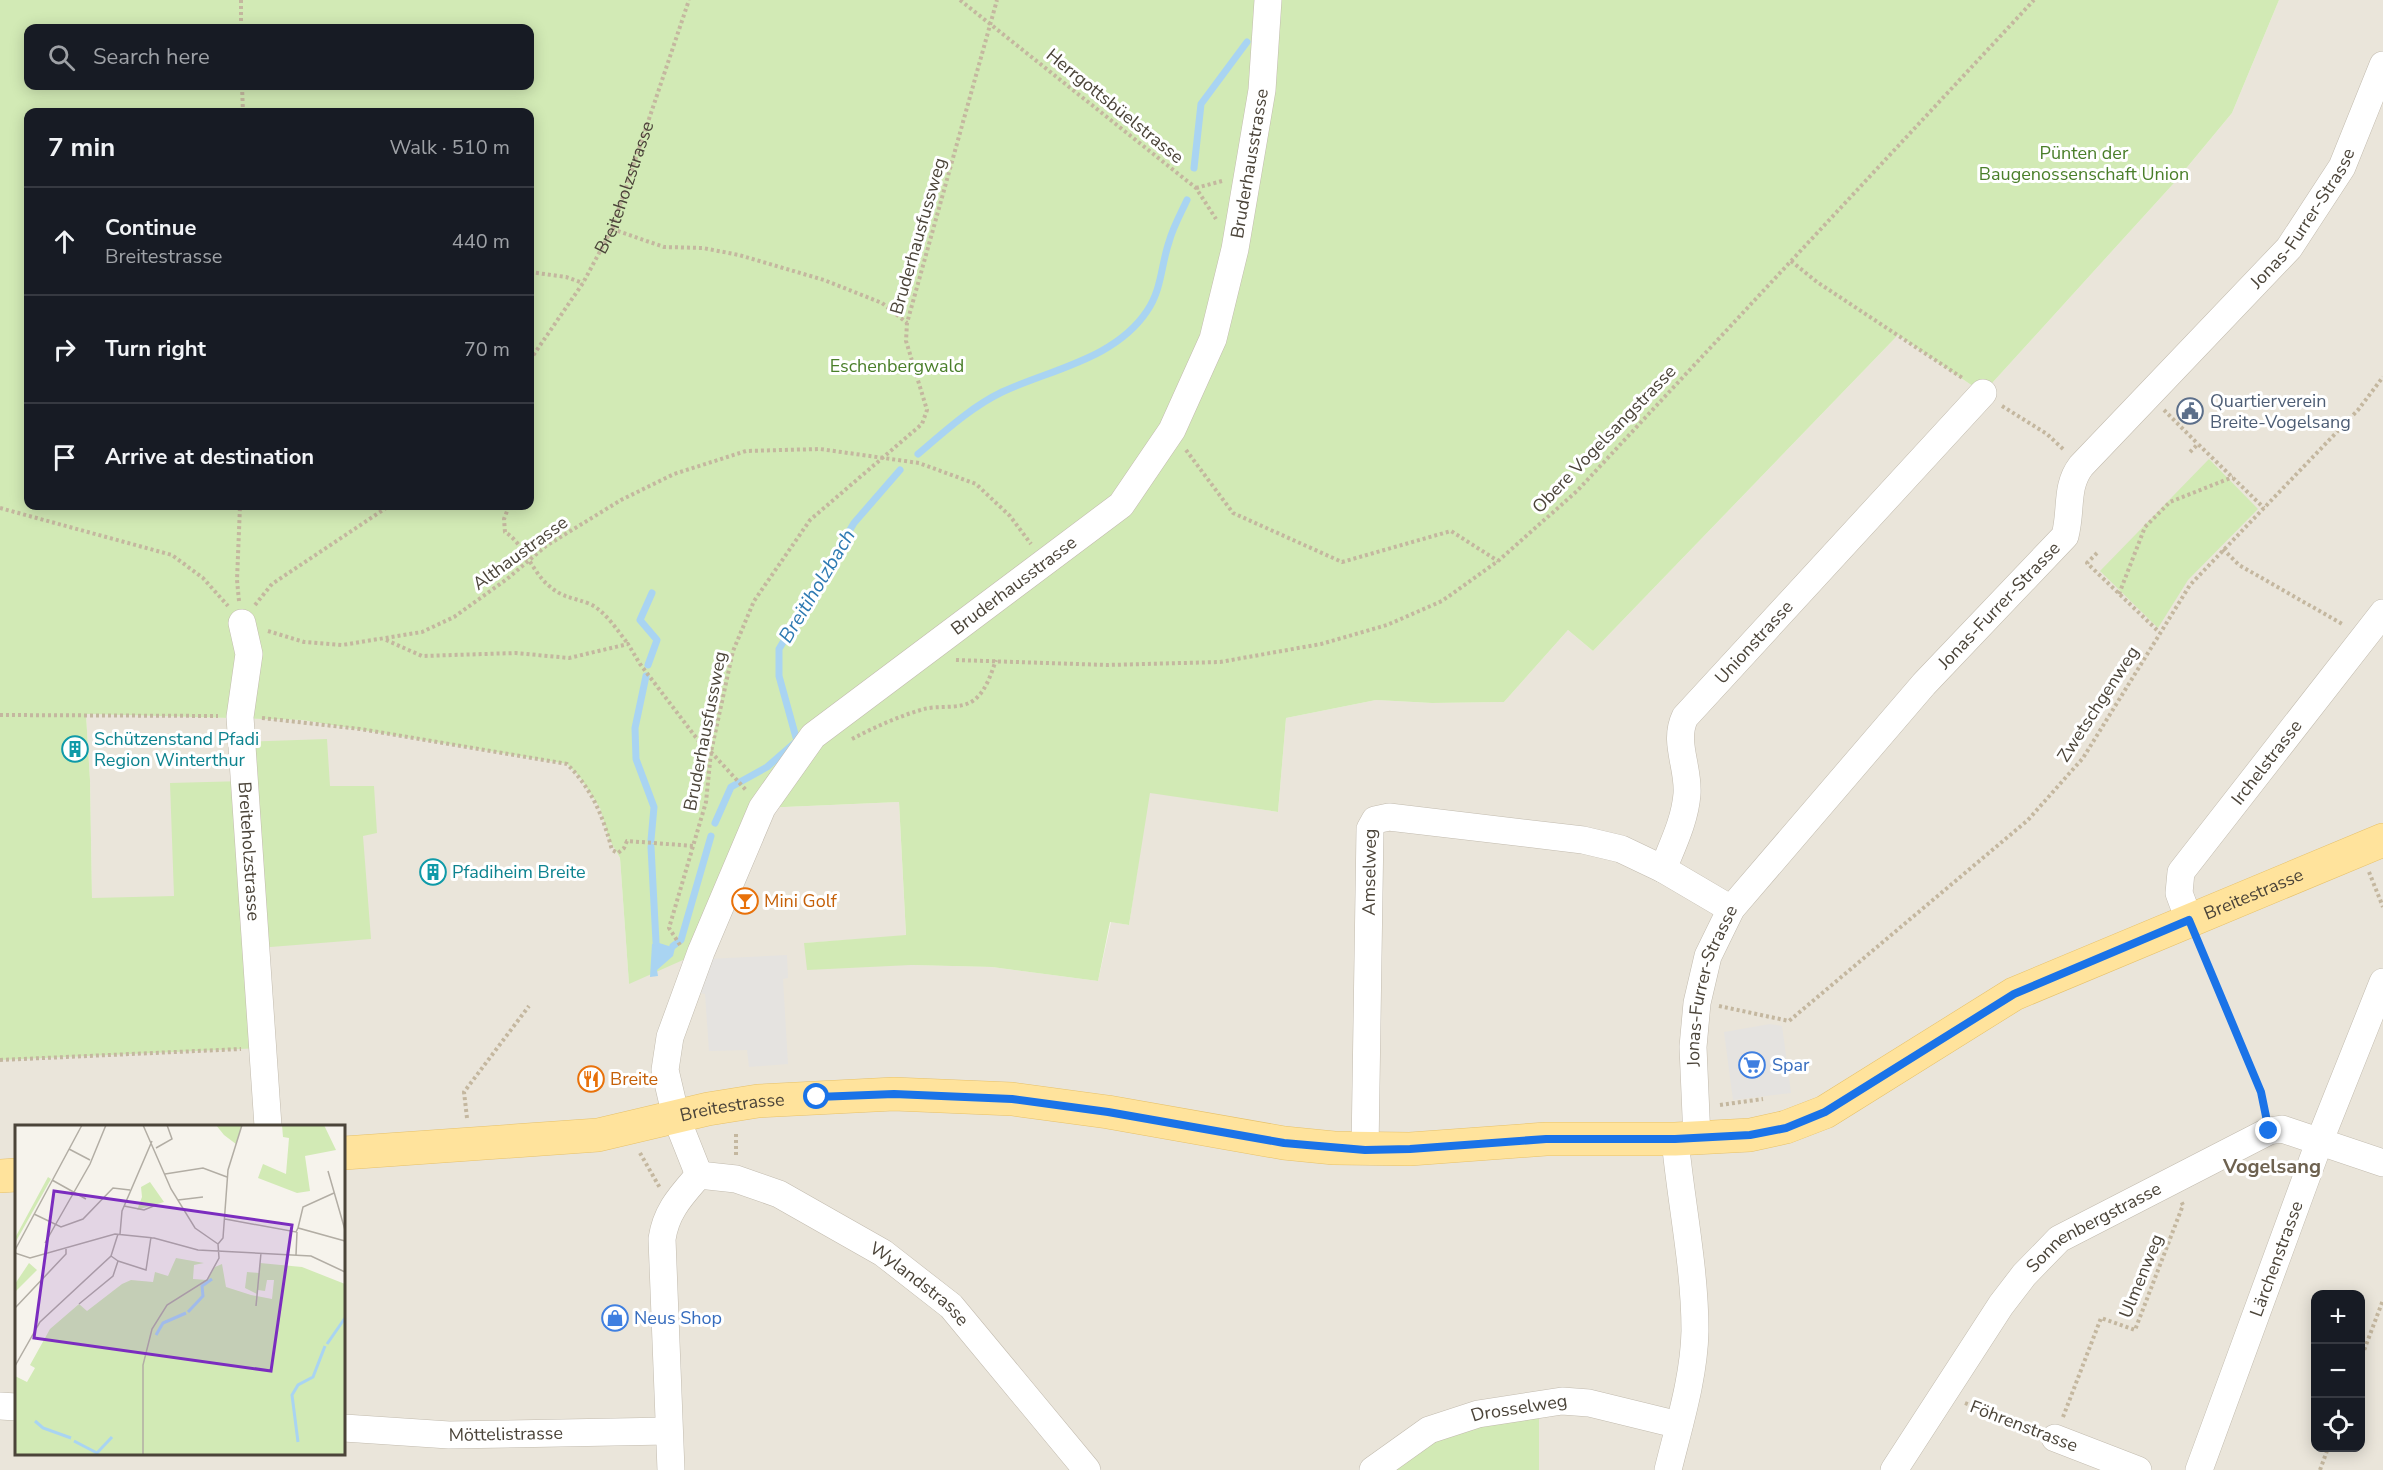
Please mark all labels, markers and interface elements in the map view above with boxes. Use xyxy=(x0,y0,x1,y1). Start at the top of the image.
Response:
search box xyxy=(24,24,534,90)
icon: search xyxy=(45,41,78,74)
text: Search here xyxy=(93,42,210,72)
street label: Herrgottsbüelstrasse xyxy=(1041,43,1189,169)
street label: Bruderhausstrasse xyxy=(1225,87,1274,240)
street label: Breiteholzstrasse xyxy=(589,118,659,258)
text: 7 min xyxy=(48,130,115,165)
text: Walk · 510 m xyxy=(390,134,510,161)
park label: Pünten der Baugenossenschaft Union xyxy=(1979,141,2189,186)
street label: Jonas-Furrer-Strasse xyxy=(2244,145,2360,294)
street label: Bruderhausfussweg xyxy=(884,155,952,317)
text: Continue xyxy=(105,213,196,243)
icon: ahead xyxy=(48,225,81,258)
text: 440 m xyxy=(452,228,510,255)
text: Breitestrasse xyxy=(105,243,222,270)
icon: right xyxy=(48,333,81,366)
text: Turn right xyxy=(105,334,206,364)
text: 70 m xyxy=(464,336,510,363)
park label: Eschenbergwald xyxy=(830,354,964,378)
street label: Obere Vogelsangstrasse xyxy=(1527,360,1681,518)
place label: Quartierverein Breite-Vogelsang xyxy=(2210,389,2351,434)
public building icon: Quartierverein Breite-Vogelsang xyxy=(2175,396,2205,426)
icon: arrive xyxy=(48,441,81,474)
text: Arrive at destination xyxy=(105,442,314,472)
street label: Althaustrasse xyxy=(468,510,572,596)
water label: Breitiholzbach xyxy=(772,524,862,648)
street label: Bruderhausstrasse xyxy=(946,530,1082,641)
street label: Jonas-Furrer-Strasse xyxy=(1932,536,2065,675)
street label: Unionstrasse xyxy=(1709,595,1799,689)
street label: Zwetschgenweg xyxy=(2052,641,2144,767)
street label: Bruderhausfussweg xyxy=(678,649,732,813)
street label: Irchelstrasse xyxy=(2226,715,2307,810)
place label: Schützenstand Pfadi Region Winterthur xyxy=(94,727,259,772)
building icon: Schützenstand Pfadi Region Winterthur xyxy=(60,734,90,764)
street label: Breiteholzstrasse xyxy=(232,781,266,922)
street label: Amselweg xyxy=(1357,828,1382,916)
building icon: Pfadiheim Breite xyxy=(418,857,448,887)
place label: Pfadiheim Breite xyxy=(452,860,586,884)
street label: Breitestrasse xyxy=(2200,863,2307,925)
bar icon: Mini Golf xyxy=(730,886,760,916)
place label: Mini Golf xyxy=(764,889,838,913)
street label: Jonas-Furrer-Strasse xyxy=(1681,901,1743,1068)
supermarket icon: Spar xyxy=(1737,1050,1767,1080)
place label: Spar xyxy=(1772,1053,1810,1077)
restaurant icon: Breite xyxy=(576,1064,606,1094)
place label: Breite xyxy=(610,1067,658,1091)
route start xyxy=(803,1083,829,1109)
street label: Breitestrasse xyxy=(677,1088,785,1127)
route end xyxy=(2255,1117,2281,1143)
inset map xyxy=(15,1125,345,1455)
district label: Vogelsang xyxy=(2222,1153,2321,1180)
street label: Sonnenbergstrasse xyxy=(2021,1176,2165,1278)
street label: Lärchenstrasse xyxy=(2244,1197,2309,1320)
street label: Ulmenweg xyxy=(2113,1230,2169,1322)
street label: Wylandstrasse xyxy=(866,1236,975,1331)
map controls xyxy=(2311,1290,2365,1452)
button: + xyxy=(2311,1290,2365,1344)
shop icon: Neus Shop xyxy=(600,1303,630,1333)
place label: Neus Shop xyxy=(634,1306,722,1330)
button: − xyxy=(2311,1344,2365,1398)
street label: Drosselweg xyxy=(1468,1388,1569,1428)
street label: Föhrenstrasse xyxy=(1967,1394,2081,1458)
button: locate xyxy=(2311,1398,2365,1452)
street label: Möttelistrasse xyxy=(448,1421,563,1447)

